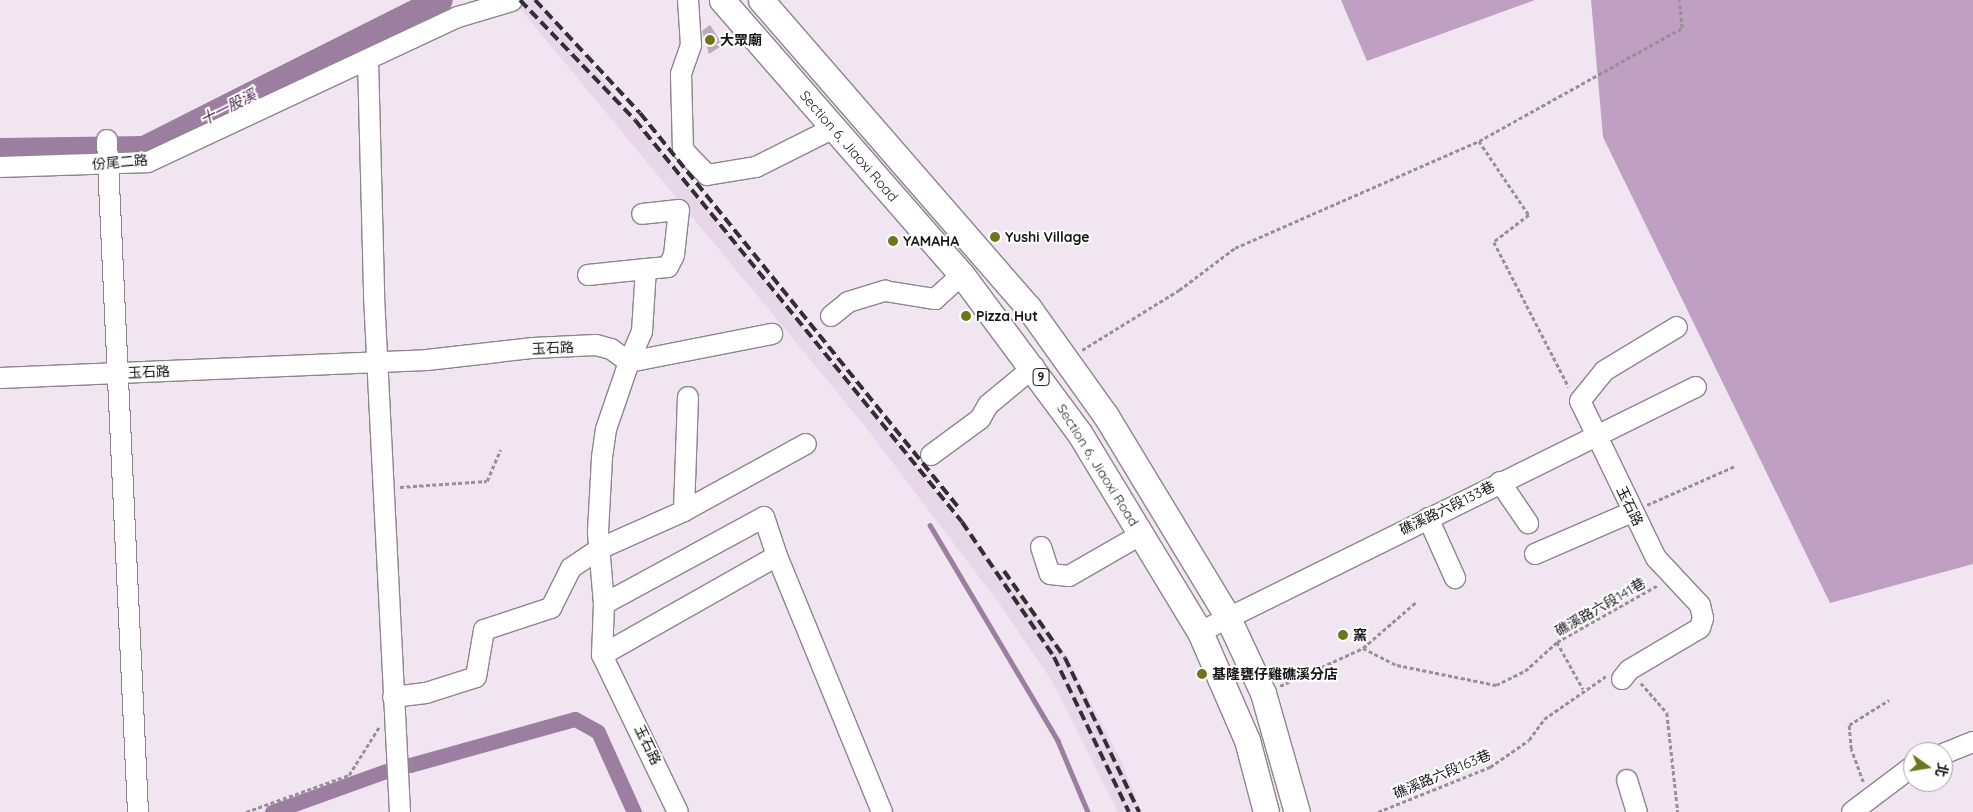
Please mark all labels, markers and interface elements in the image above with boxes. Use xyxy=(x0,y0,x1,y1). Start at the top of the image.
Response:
place label: 大眾廟 xyxy=(720,32,762,48)
marker: 大眾廟 xyxy=(704,34,716,46)
water label: 十一股溪 xyxy=(197,85,259,129)
street label: Section 6, Jiaoxi Road xyxy=(796,87,902,205)
street label: 份尾二路 xyxy=(91,151,149,173)
place label: Yushi Village xyxy=(1005,229,1090,245)
marker: Yushi Village xyxy=(989,231,1001,243)
place label: YAMAHA xyxy=(903,233,959,249)
marker: YAMAHA xyxy=(887,235,899,247)
place label: Pizza Hut xyxy=(976,308,1038,324)
marker: Pizza Hut xyxy=(960,310,972,322)
street label: 玉石路 xyxy=(532,339,574,357)
street label: 玉石路 xyxy=(128,363,170,381)
road number: 9 xyxy=(1032,368,1050,387)
street label: Section 6, Jiaoxi Road xyxy=(1053,401,1143,529)
street label: 礁溪路六段133巷 xyxy=(1397,478,1497,538)
street label: 玉石路 xyxy=(1613,483,1647,529)
street label: 礁溪路六段141巷 xyxy=(1552,574,1648,640)
place label: 窯 xyxy=(1353,627,1367,643)
marker: 窯 xyxy=(1337,629,1349,641)
place label: 基隆甕仔雞礁溪分店 xyxy=(1212,666,1338,682)
marker: 基隆甕仔雞礁溪分店 xyxy=(1196,668,1208,680)
street label: 玉石路 xyxy=(631,722,665,768)
north arrow xyxy=(1903,742,1953,792)
street label: 礁溪路六段163巷 xyxy=(1391,746,1493,802)
text: 北 xyxy=(1931,761,1952,779)

